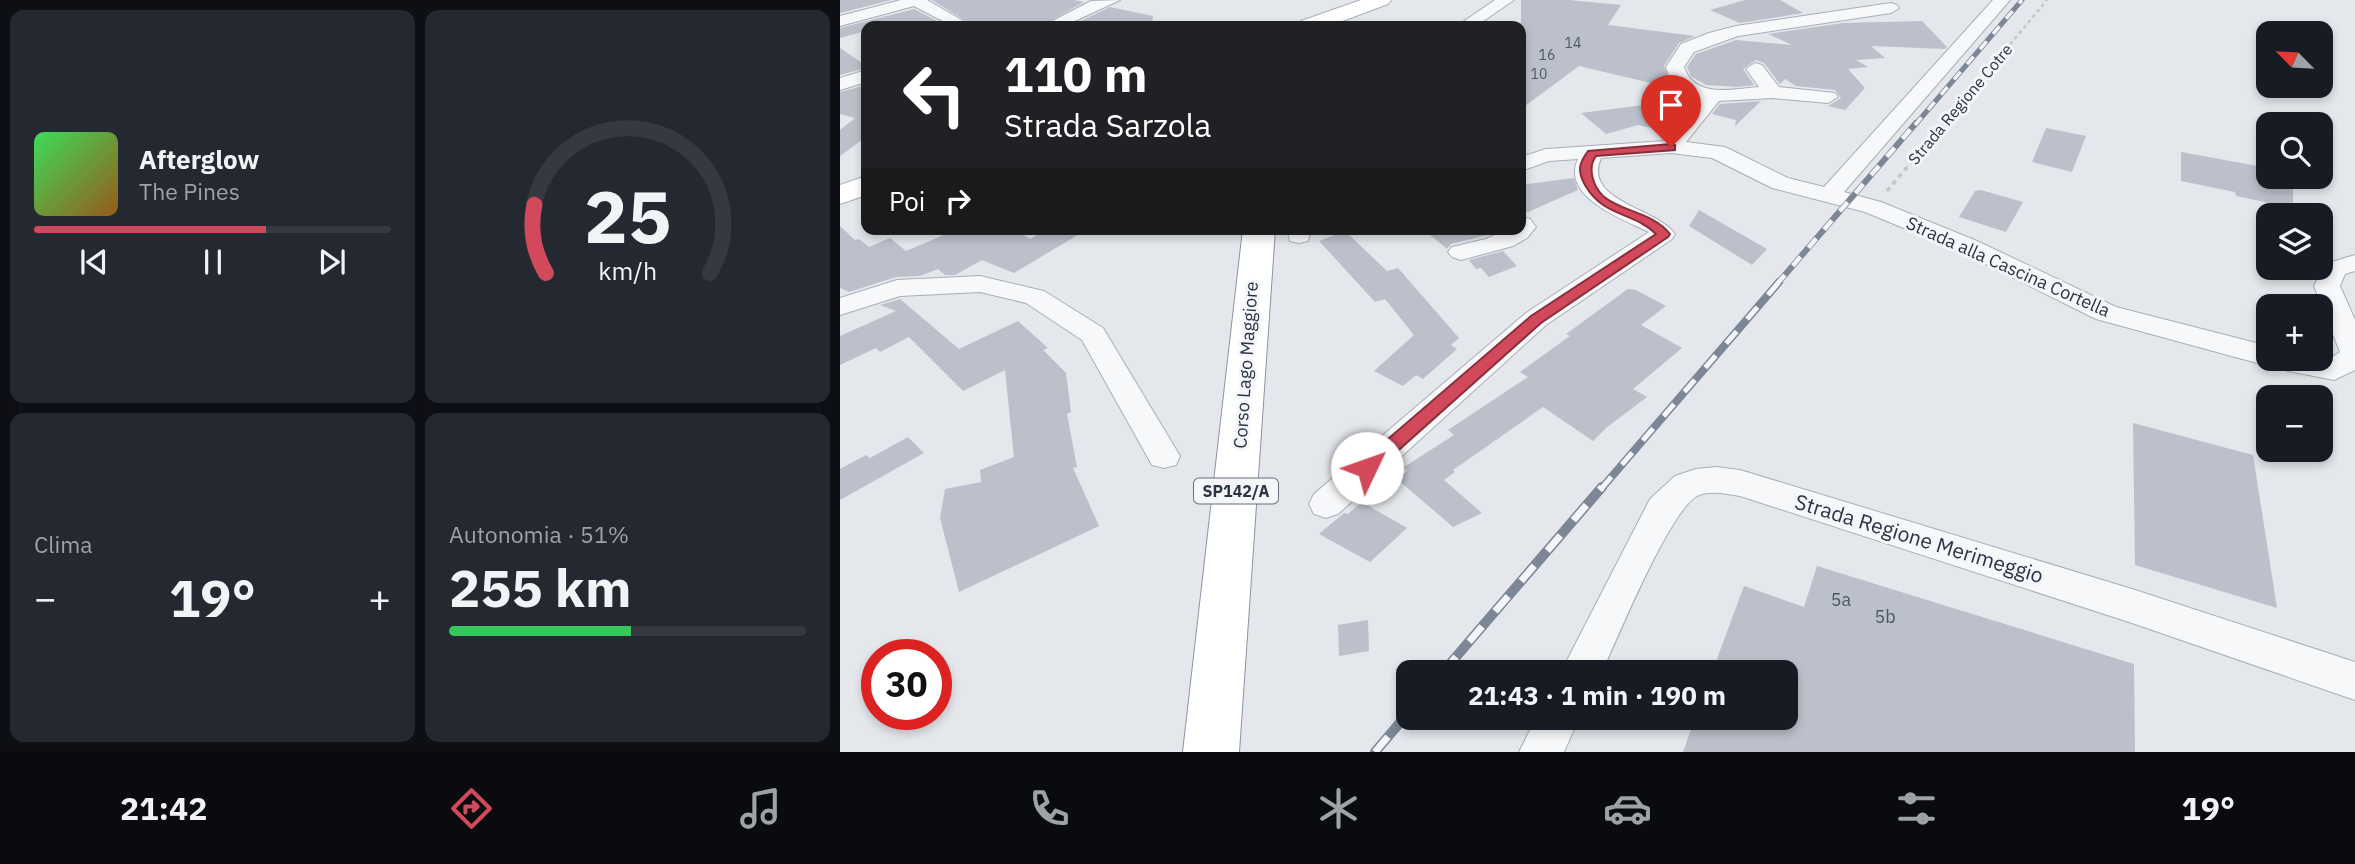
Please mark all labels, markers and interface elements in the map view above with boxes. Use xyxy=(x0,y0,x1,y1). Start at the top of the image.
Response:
north arrow xyxy=(2256,21,2333,98)
map controls xyxy=(2256,21,2333,462)
house number: 14 xyxy=(1565,34,1581,52)
street label: Strada Regione Cotre xyxy=(1904,39,2017,169)
text: 110 m xyxy=(1004,42,1148,105)
house number: 16 xyxy=(1539,46,1555,64)
icon: left xyxy=(889,49,980,140)
house number: 10 xyxy=(1531,65,1547,83)
pin xyxy=(1641,75,1701,147)
icon: arrive xyxy=(1652,86,1690,124)
text: Strada Sarzola xyxy=(1004,104,1211,146)
button: search xyxy=(2256,112,2333,189)
text: Afterglow xyxy=(139,142,259,176)
text: 25 xyxy=(584,168,671,263)
text: The Pines xyxy=(139,176,240,206)
icon: right xyxy=(939,182,977,220)
text: Poi xyxy=(889,184,925,218)
button: layers xyxy=(2256,203,2333,280)
street label: Strada alla Cascina Cortella xyxy=(1903,211,2114,322)
icon: previous xyxy=(75,243,113,281)
icon: pause xyxy=(194,243,232,281)
icon: next xyxy=(313,243,351,281)
text: km/h xyxy=(598,254,657,287)
street label: Corso Lago Maggiore xyxy=(1228,280,1263,449)
button: + xyxy=(2256,294,2333,371)
button: − xyxy=(2256,385,2333,462)
position arrow xyxy=(1330,431,1404,505)
road number: SP142/A xyxy=(1194,478,1278,504)
street label: Strada Regione Merimeggio xyxy=(1792,487,2047,589)
text: Autonomia · 51% xyxy=(449,519,629,549)
text: Clima xyxy=(34,529,93,559)
text: 255 km xyxy=(449,554,631,621)
text: 19° xyxy=(169,564,256,631)
text: − xyxy=(34,573,57,622)
text: + xyxy=(368,573,391,622)
house number: 5a xyxy=(1831,588,1852,611)
house number: 5b xyxy=(1874,605,1896,628)
speed limit sign: 30 xyxy=(861,639,952,730)
text: 21:43 · 1 min · 190 m xyxy=(1468,678,1726,712)
icon: directions xyxy=(447,784,496,833)
icon: music xyxy=(736,784,785,833)
icon: phone xyxy=(1025,784,1074,833)
icon: climate xyxy=(1314,784,1363,833)
icon: car xyxy=(1603,784,1652,833)
icon: filters xyxy=(1892,784,1941,833)
text: 21:42 xyxy=(120,787,207,829)
text: 19° xyxy=(2181,787,2235,829)

